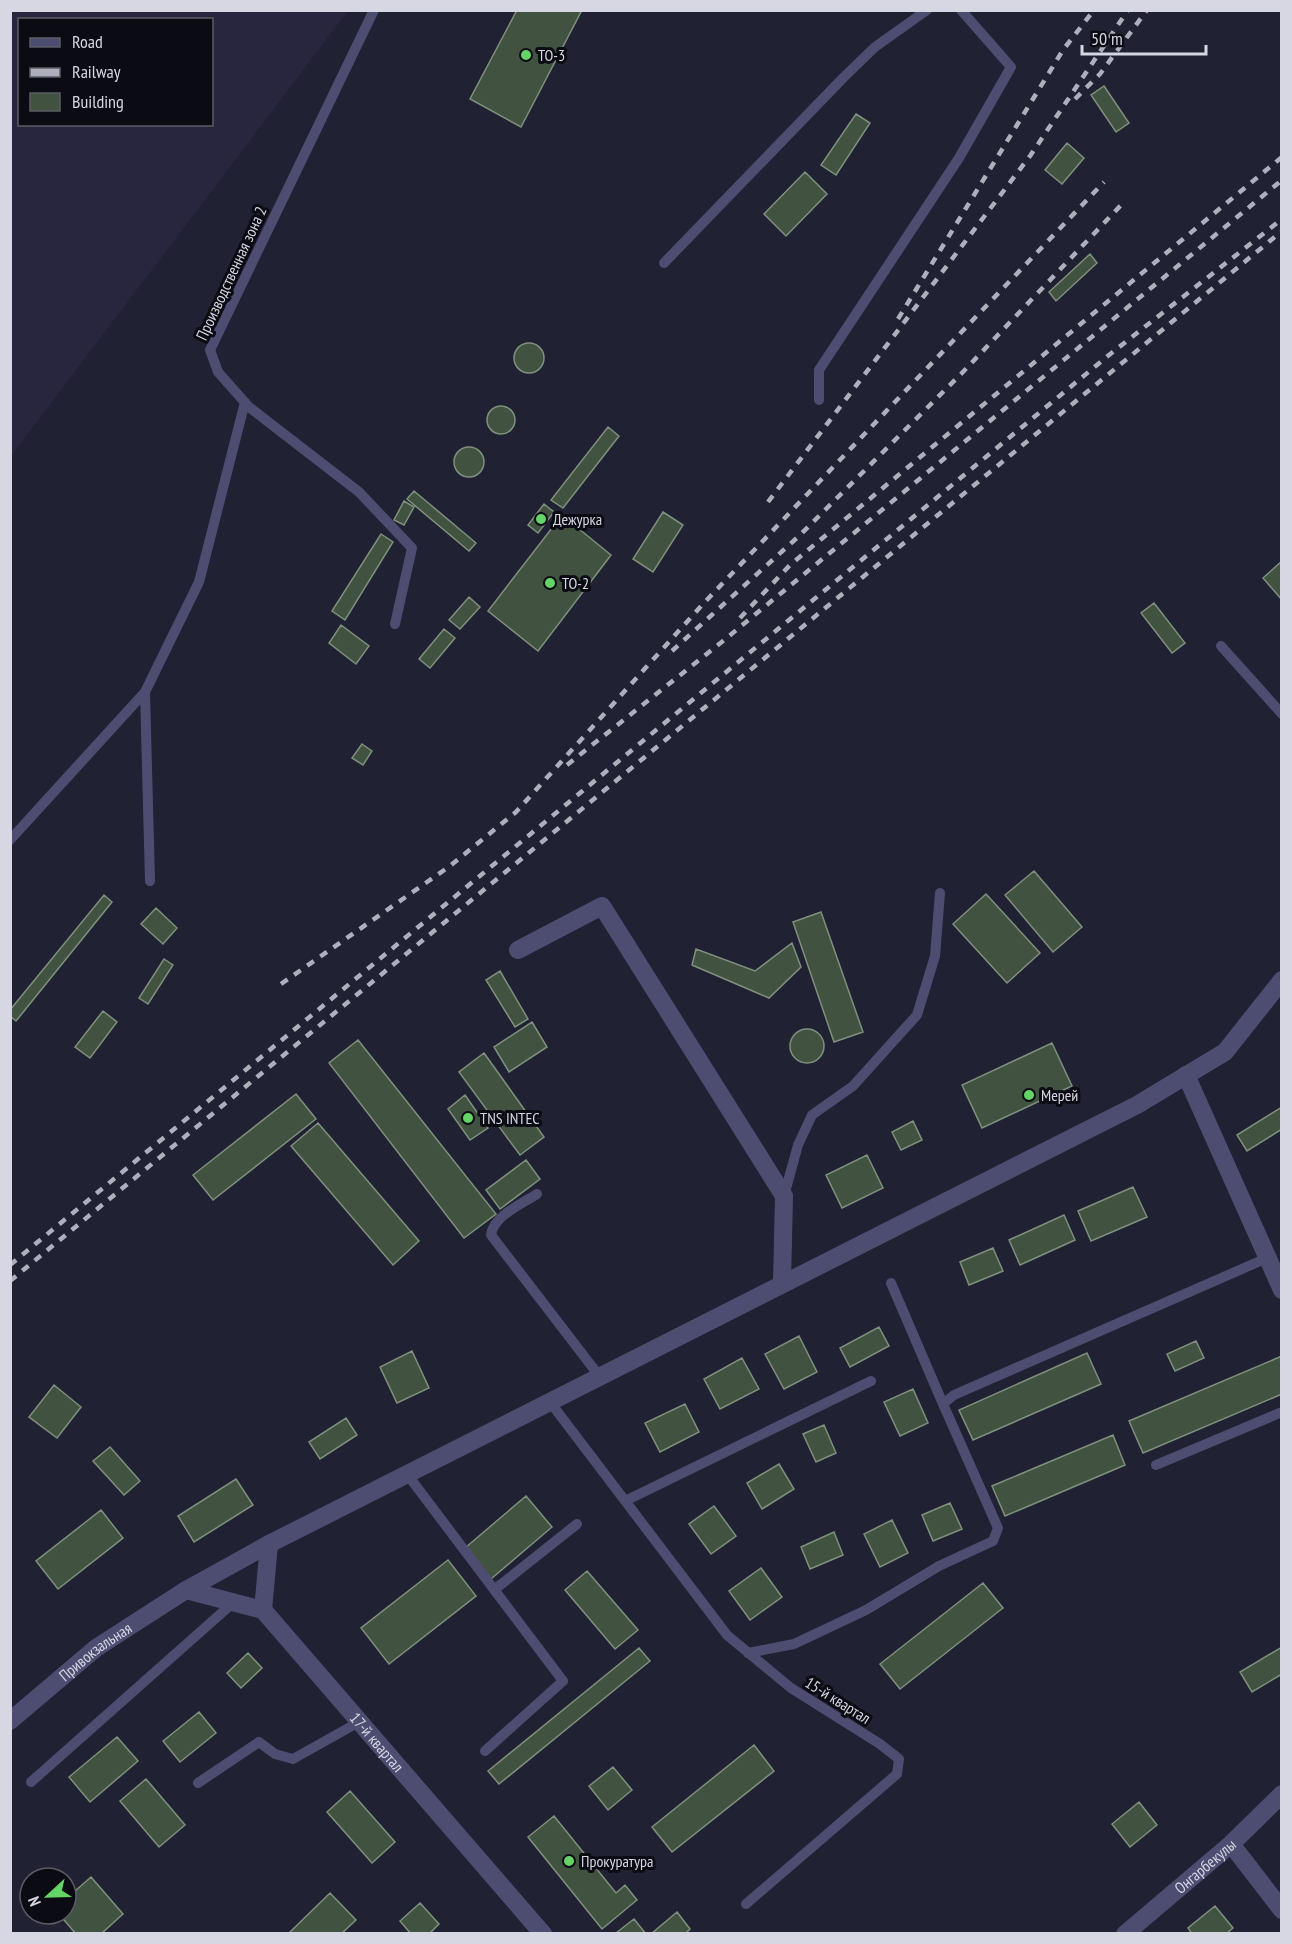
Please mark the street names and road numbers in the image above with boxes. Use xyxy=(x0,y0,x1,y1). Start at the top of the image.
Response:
street label: Производственная зона 2 xyxy=(191,203,271,343)
street label: Привокзальная xyxy=(55,1618,135,1685)
street label: 15-й квартал xyxy=(802,1672,874,1728)
street label: 17-й квартал xyxy=(346,1708,408,1776)
street label: Онгарбекулы xyxy=(1170,1834,1240,1898)

